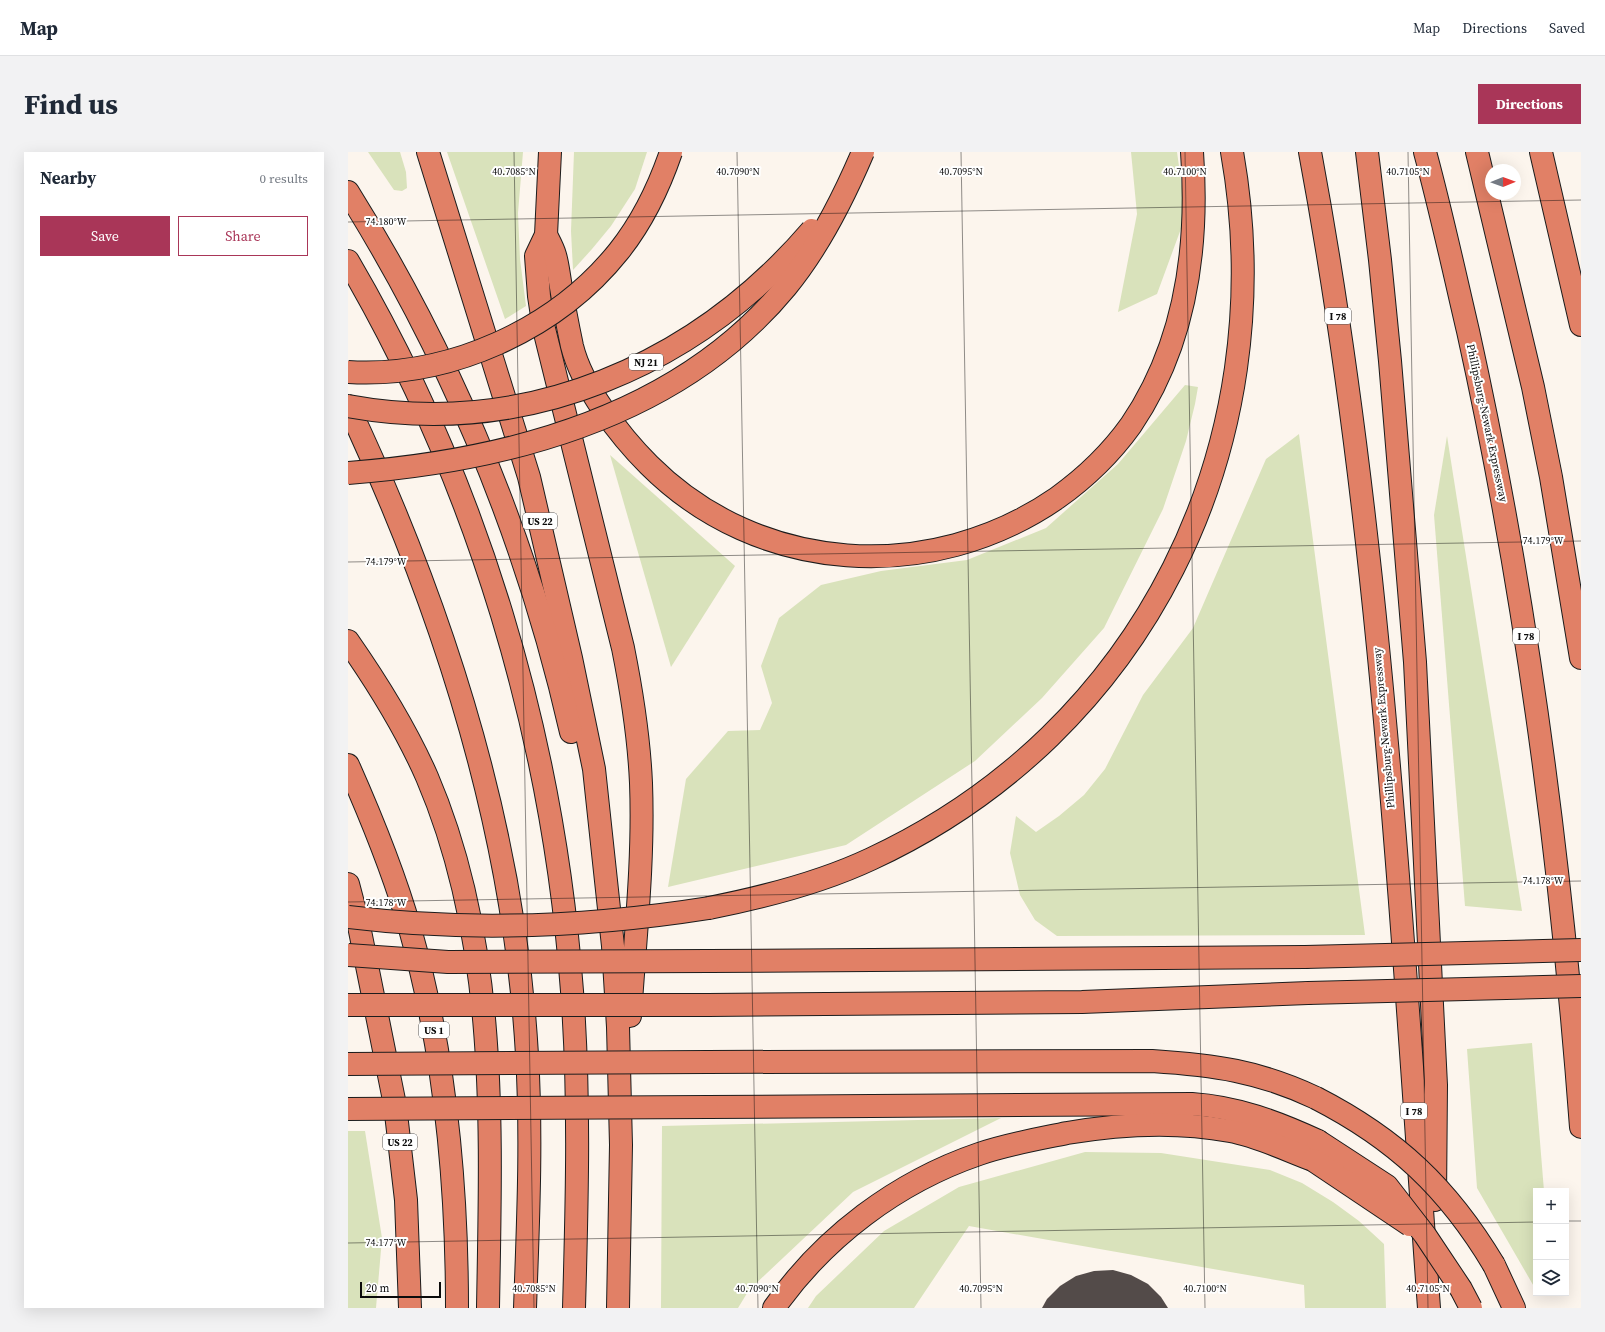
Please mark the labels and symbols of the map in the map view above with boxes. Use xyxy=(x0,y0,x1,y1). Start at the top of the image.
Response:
north arrow xyxy=(1485,164,1521,200)
text: 40.7085°N xyxy=(492,165,536,178)
text: 40.7090°N xyxy=(716,165,760,178)
text: 40.7095°N xyxy=(939,165,983,178)
text: 40.7100°N xyxy=(1163,165,1207,178)
text: 40.7105°N xyxy=(1386,165,1430,178)
text: 74.180°W xyxy=(366,215,407,228)
road number: I 78 xyxy=(1325,308,1351,324)
street label: Phillipsburg-Newark Expressway xyxy=(1463,343,1511,504)
road number: NJ 21 xyxy=(629,354,663,370)
road number: US 22 xyxy=(523,513,557,529)
text: 74.179°W xyxy=(1523,534,1564,547)
text: 74.179°W xyxy=(366,555,407,568)
road number: I 78 xyxy=(1513,628,1539,644)
street label: Phillipsburg-Newark Expressway xyxy=(1369,647,1399,809)
text: 74.178°W xyxy=(1523,874,1564,887)
text: 74.178°W xyxy=(366,896,407,909)
road number: US 1 xyxy=(419,1022,449,1038)
road number: I 78 xyxy=(1401,1103,1427,1119)
road number: US 22 xyxy=(383,1134,417,1150)
text: 74.177°W xyxy=(366,1236,407,1249)
scale bar xyxy=(360,1280,441,1299)
text: 40.7085°N xyxy=(512,1282,556,1295)
text: 40.7090°N xyxy=(735,1282,779,1295)
text: 40.7095°N xyxy=(959,1282,1003,1295)
text: 40.7100°N xyxy=(1183,1282,1227,1295)
text: 40.7105°N xyxy=(1406,1282,1450,1295)

